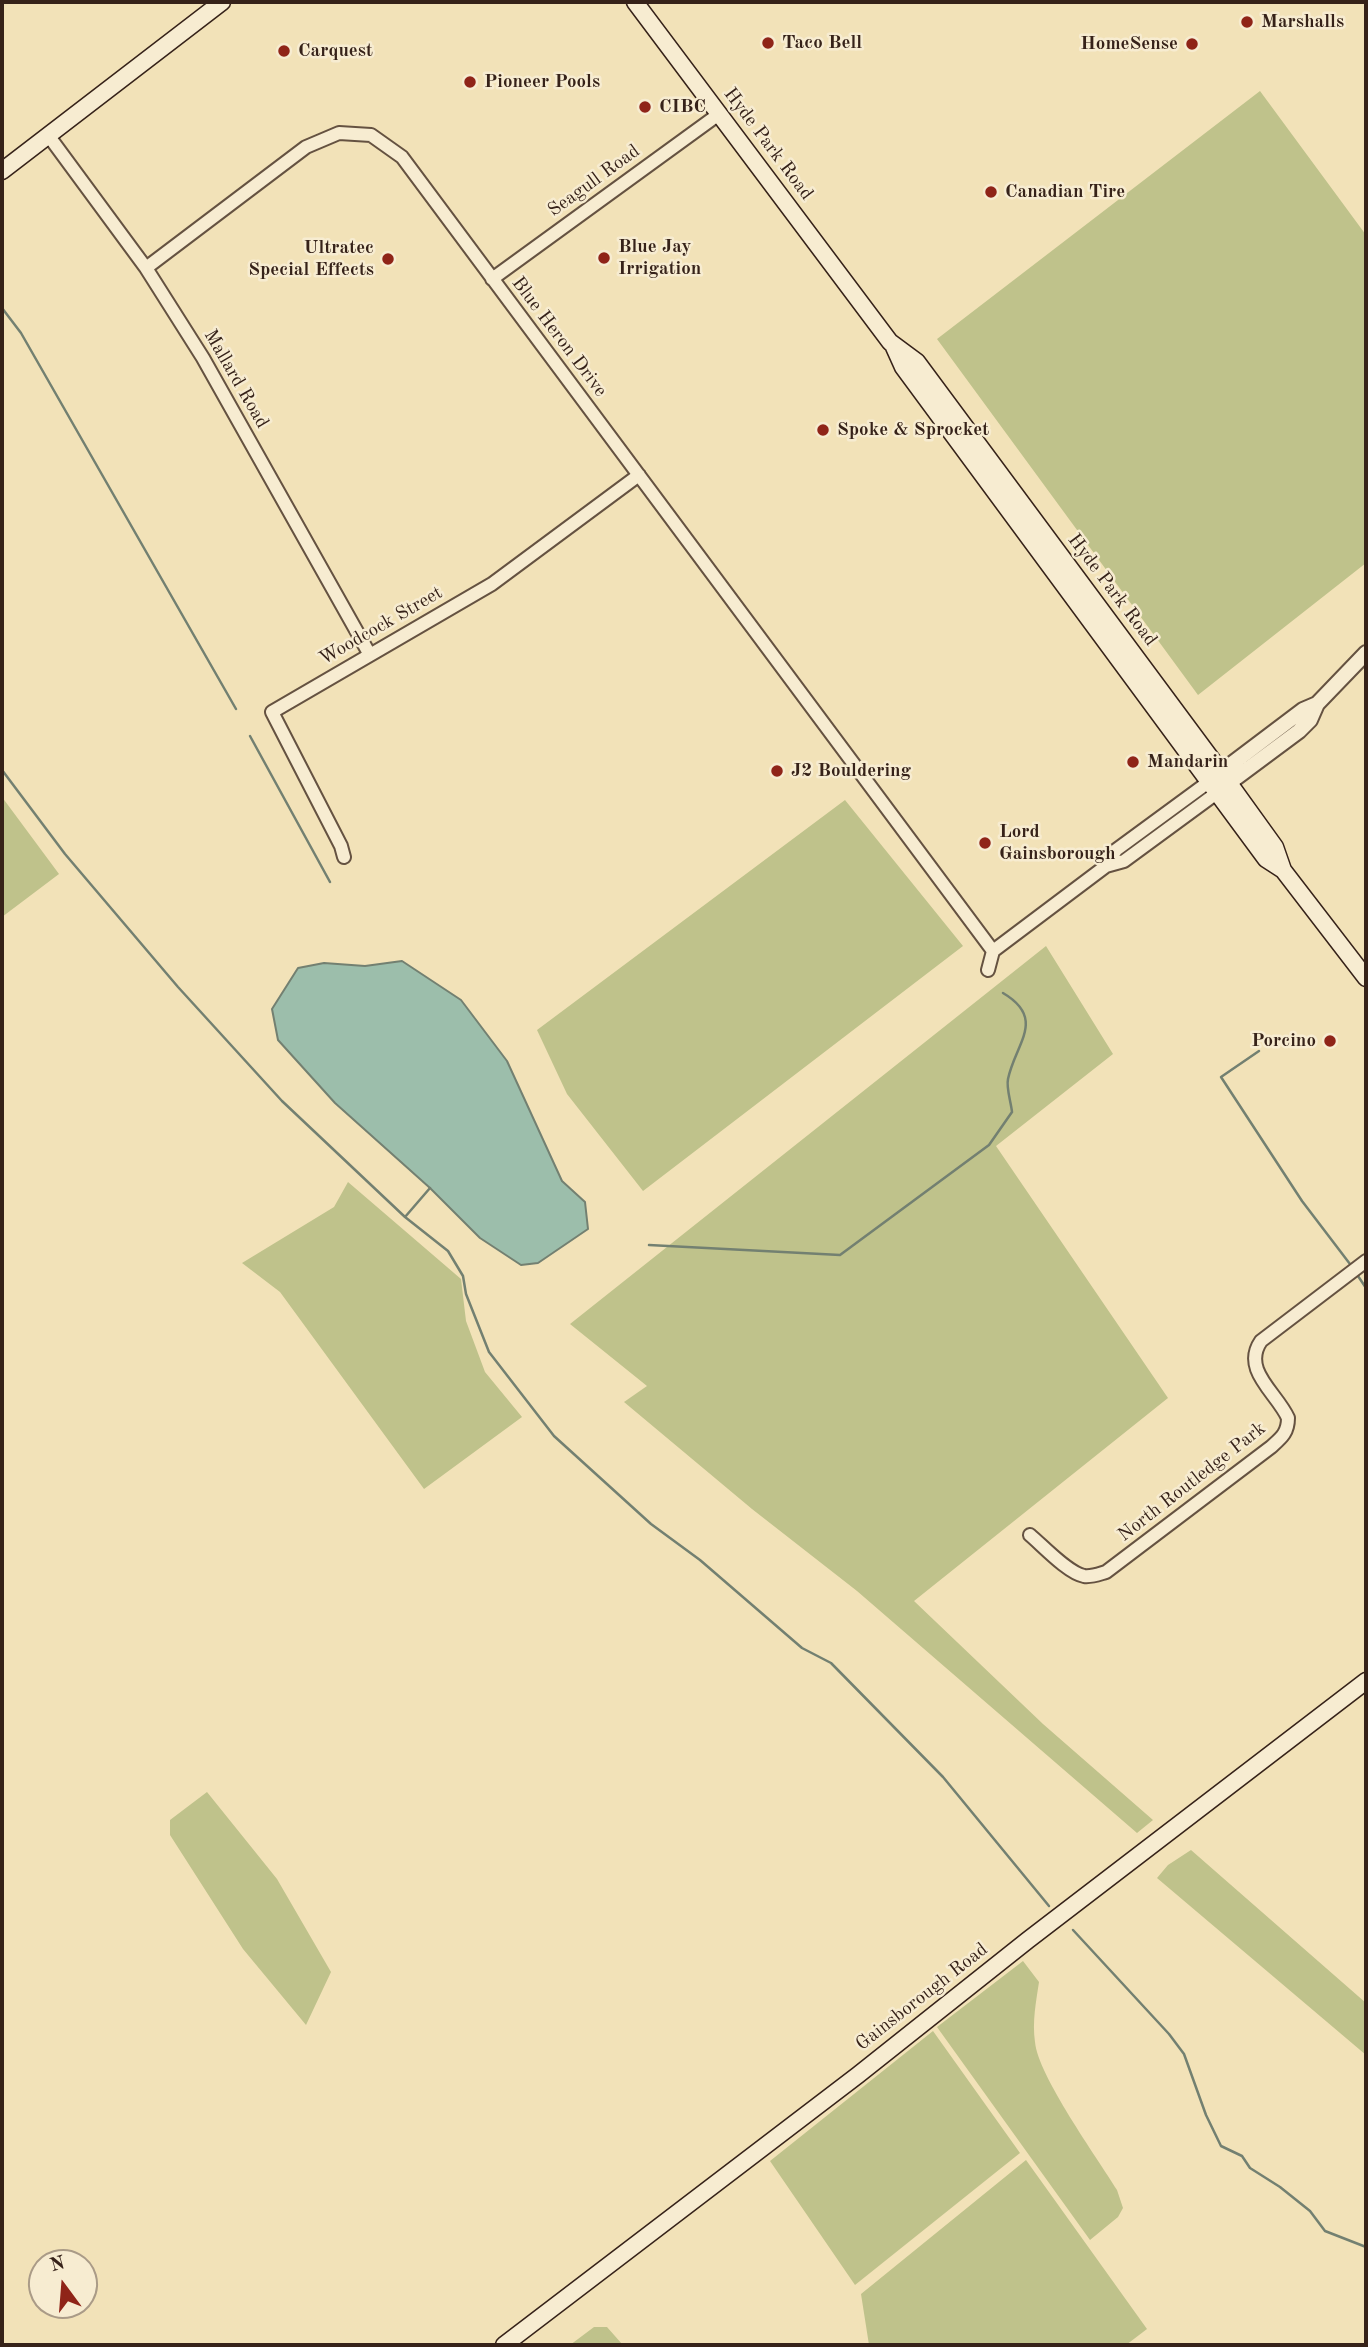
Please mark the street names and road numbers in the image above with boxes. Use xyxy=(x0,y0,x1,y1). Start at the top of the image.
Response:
street label: Hyde Park Road xyxy=(718,83,818,205)
street label: Seagull Road xyxy=(544,140,644,222)
street label: Blue Heron Drive xyxy=(506,272,612,402)
street label: Mallard Road xyxy=(199,326,273,432)
street label: Hyde Park Road xyxy=(1062,529,1162,651)
street label: Woodcock Street xyxy=(315,581,447,671)
street label: North Routledge Park xyxy=(1114,1417,1270,1547)
street label: Gainsborough Road xyxy=(851,1938,993,2056)

